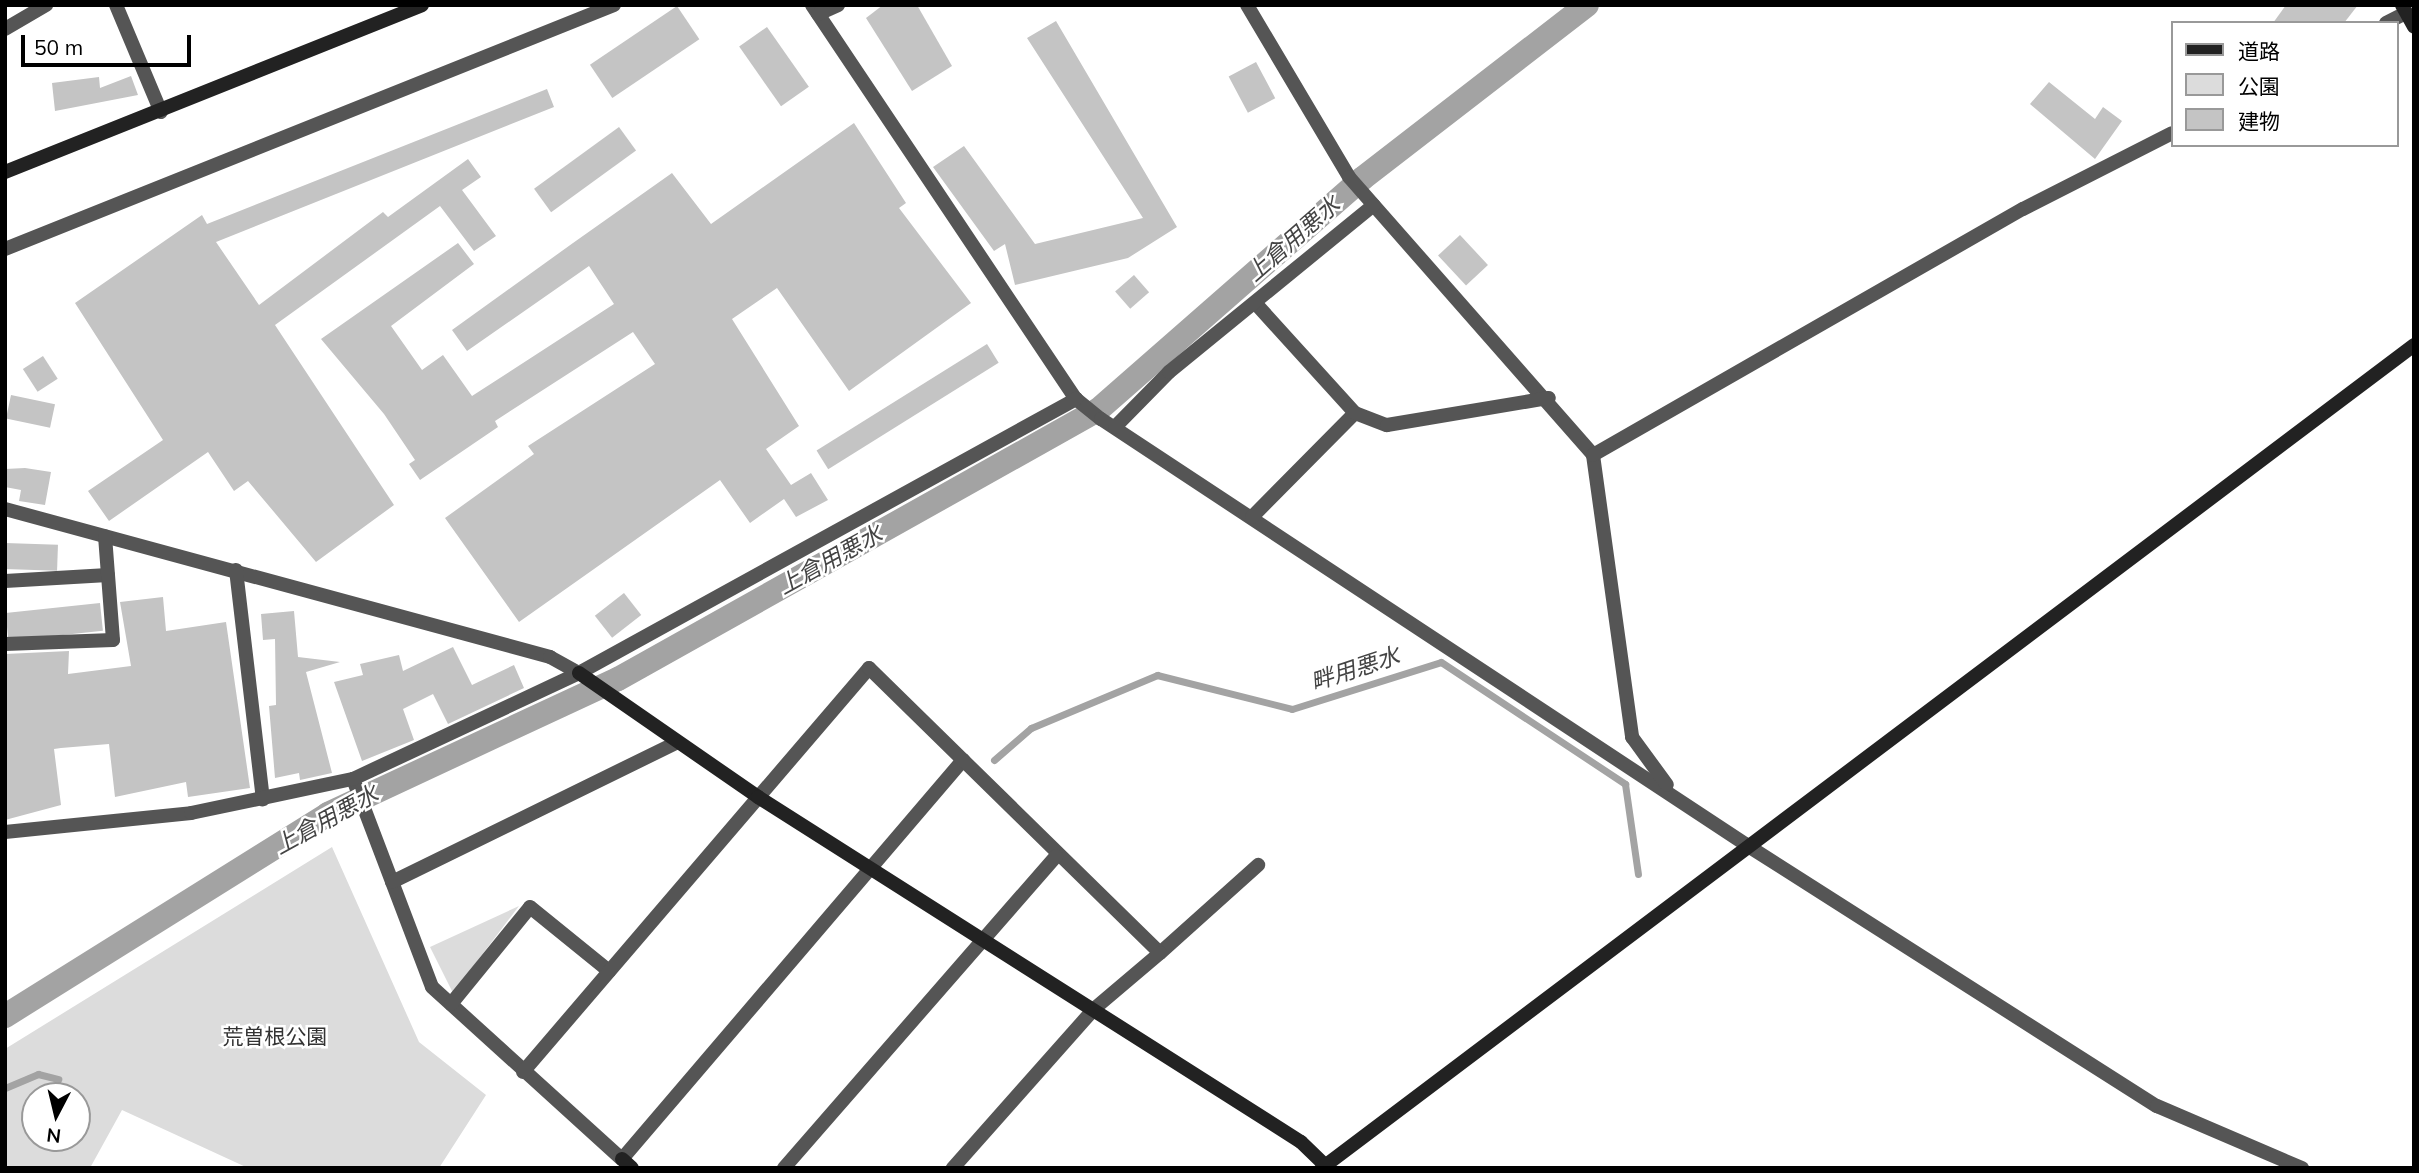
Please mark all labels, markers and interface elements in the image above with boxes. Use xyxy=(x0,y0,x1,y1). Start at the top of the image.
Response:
scale bar xyxy=(24,21,194,65)
legend xyxy=(2170,21,2398,147)
text: 50 m xyxy=(34,34,83,60)
text: 道路 xyxy=(2238,38,2280,64)
text: 公園 xyxy=(2238,73,2280,99)
text: 建物 xyxy=(2238,108,2280,134)
water label: 上倉用悪水 xyxy=(1241,191,1345,287)
water label: 上倉用悪水 xyxy=(773,520,887,600)
water label: 畔用悪水 xyxy=(1307,642,1403,696)
water label: 上倉用悪水 xyxy=(269,780,383,860)
park label: 荒曽根公園 xyxy=(223,1023,327,1049)
north arrow xyxy=(21,1082,91,1152)
text: N xyxy=(45,1123,62,1149)

